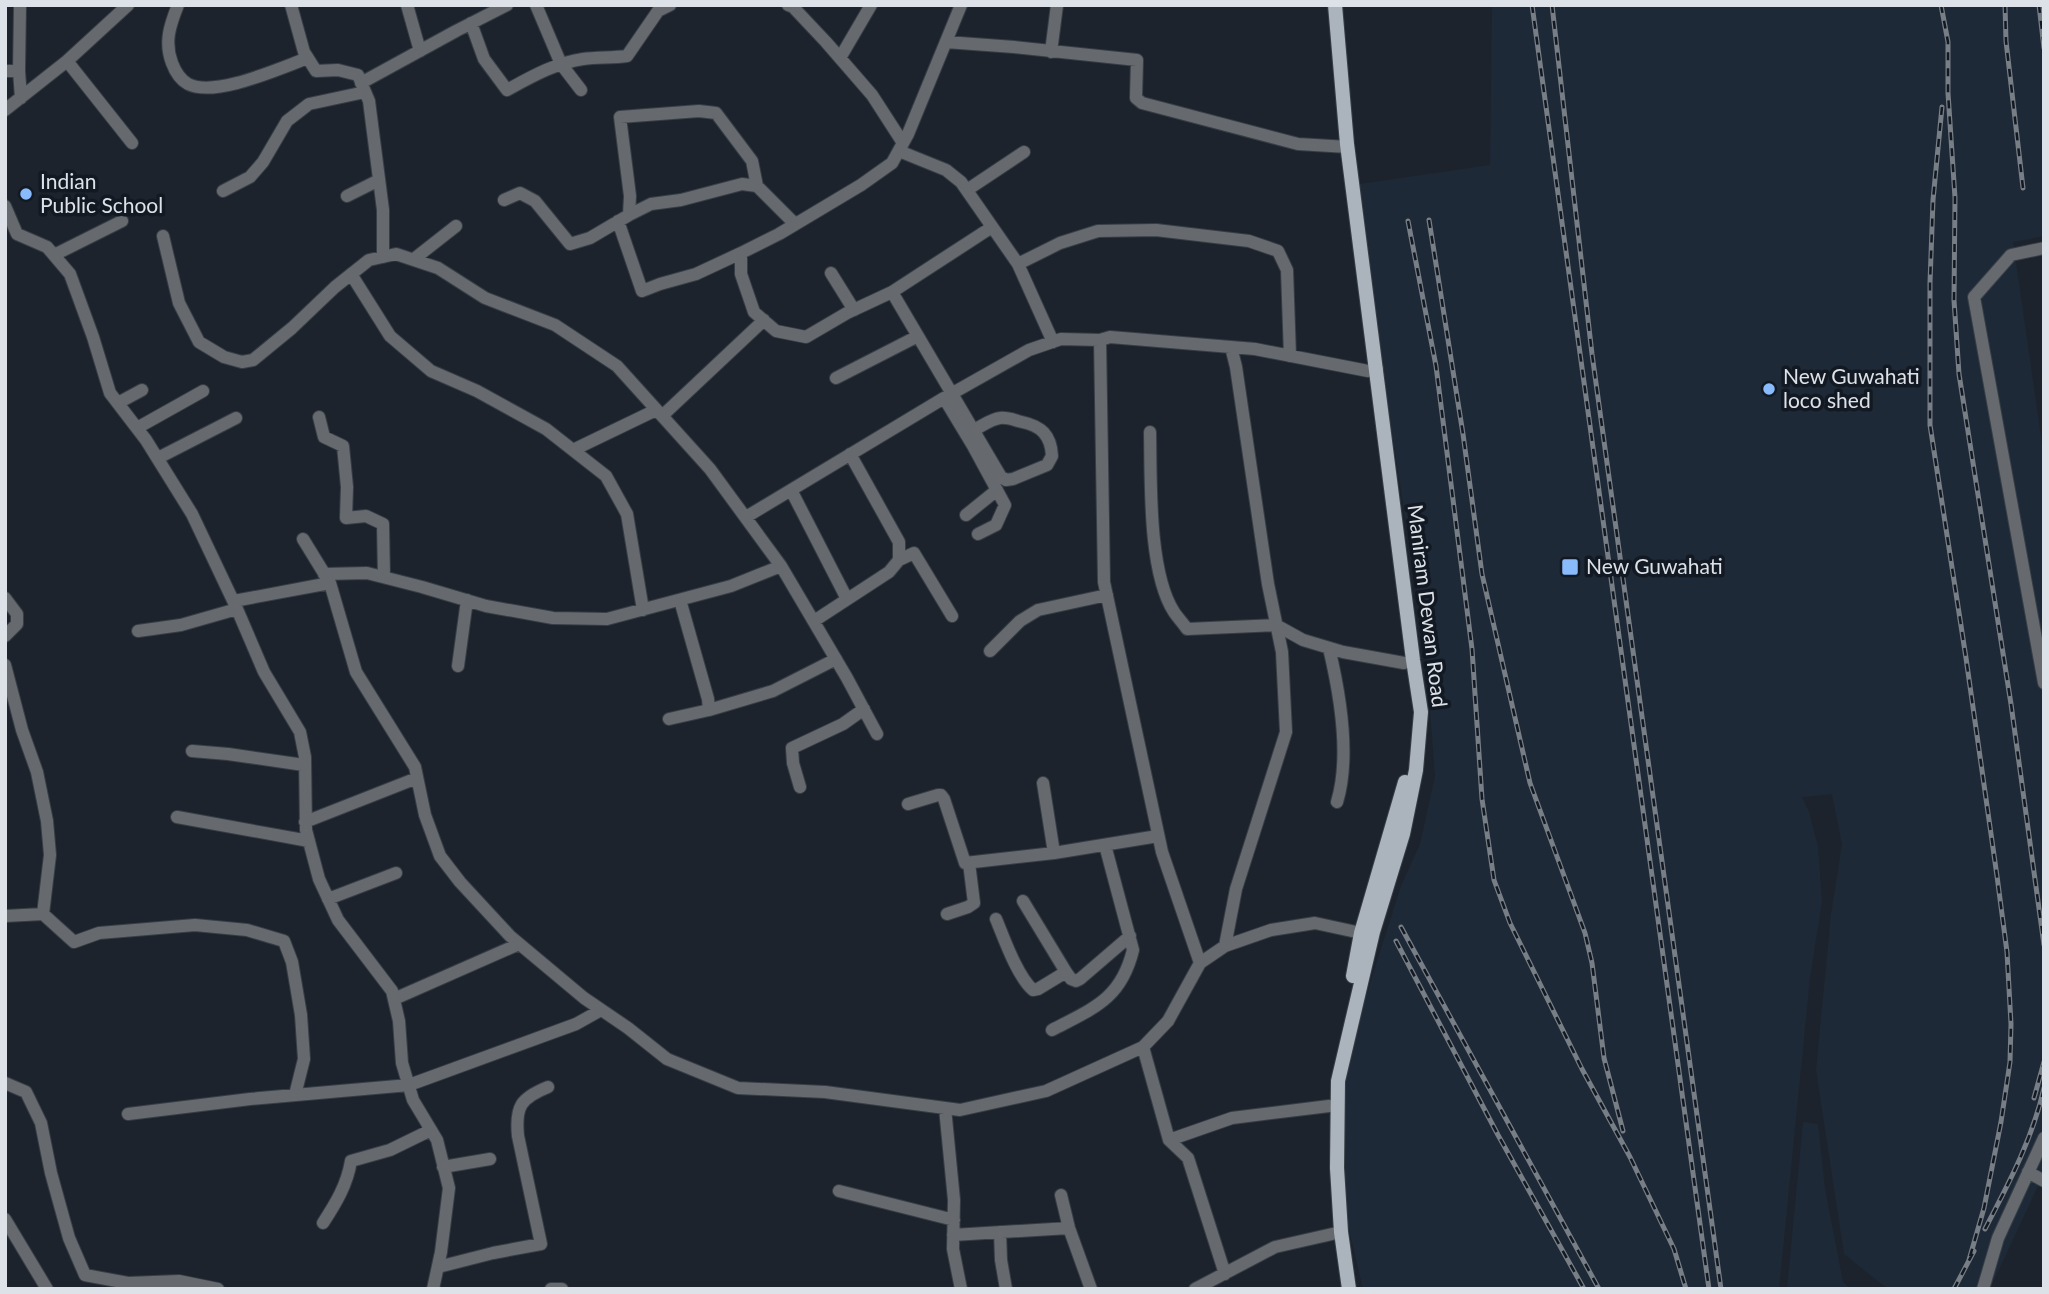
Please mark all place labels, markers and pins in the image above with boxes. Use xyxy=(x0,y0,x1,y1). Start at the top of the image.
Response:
place label: Indian Public School xyxy=(40,168,163,217)
marker: Indian Public School xyxy=(18,186,34,202)
place label: New Guwahati loco shed xyxy=(1783,363,1920,412)
marker: New Guwahati loco shed xyxy=(1761,381,1777,397)
place label: New Guwahati xyxy=(1586,553,1723,578)
marker: New Guwahati xyxy=(1560,557,1580,577)

